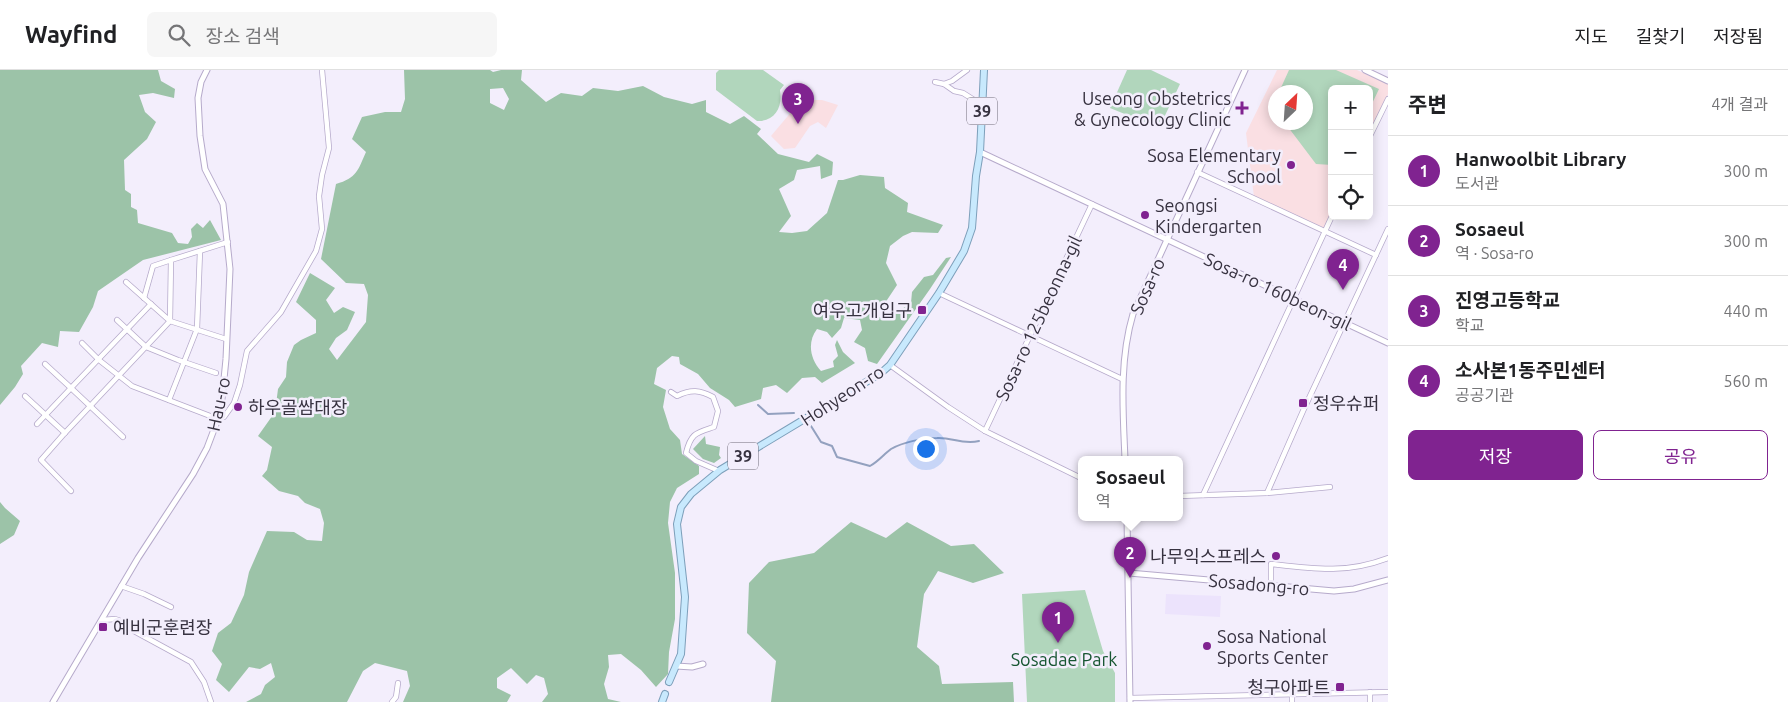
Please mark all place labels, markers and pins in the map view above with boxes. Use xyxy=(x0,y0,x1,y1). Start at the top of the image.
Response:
pin: 3 xyxy=(782,83,814,124)
place label: Useong Obstetrics & Gynecology Clinic xyxy=(1074,88,1231,129)
marker: Useong Obstetrics & Gynecology Clinic xyxy=(1235,101,1249,115)
place label: Sosa Elementary School xyxy=(1147,145,1281,186)
marker: Sosa Elementary School xyxy=(1285,159,1297,171)
place label: Seongsi Kindergarten xyxy=(1155,195,1262,236)
marker: Seongsi Kindergarten xyxy=(1139,209,1151,221)
pin: 4 xyxy=(1327,249,1359,290)
place label: 여우고개입구 xyxy=(813,300,912,320)
marker: 여우고개입구 xyxy=(916,304,928,316)
place label: 정우슈퍼 xyxy=(1313,393,1379,413)
place label: 하우골쌈대장 xyxy=(248,397,347,417)
marker: 정우슈퍼 xyxy=(1297,397,1309,409)
marker: 하우골쌈대장 xyxy=(232,401,244,413)
pin: 2 xyxy=(1114,537,1146,578)
place label: 나무익스프레스 xyxy=(1150,546,1266,566)
marker: 나무익스프레스 xyxy=(1270,550,1282,562)
pin: 1 xyxy=(1042,602,1074,643)
place label: 예비군훈련장 xyxy=(113,617,212,637)
marker: 예비군훈련장 xyxy=(97,621,109,633)
place label: Sosa National Sports Center xyxy=(1217,626,1329,667)
marker: Sosa National Sports Center xyxy=(1201,640,1213,652)
place label: 청구아파트 xyxy=(1247,677,1330,697)
marker: 청구아파트 xyxy=(1334,681,1346,693)

